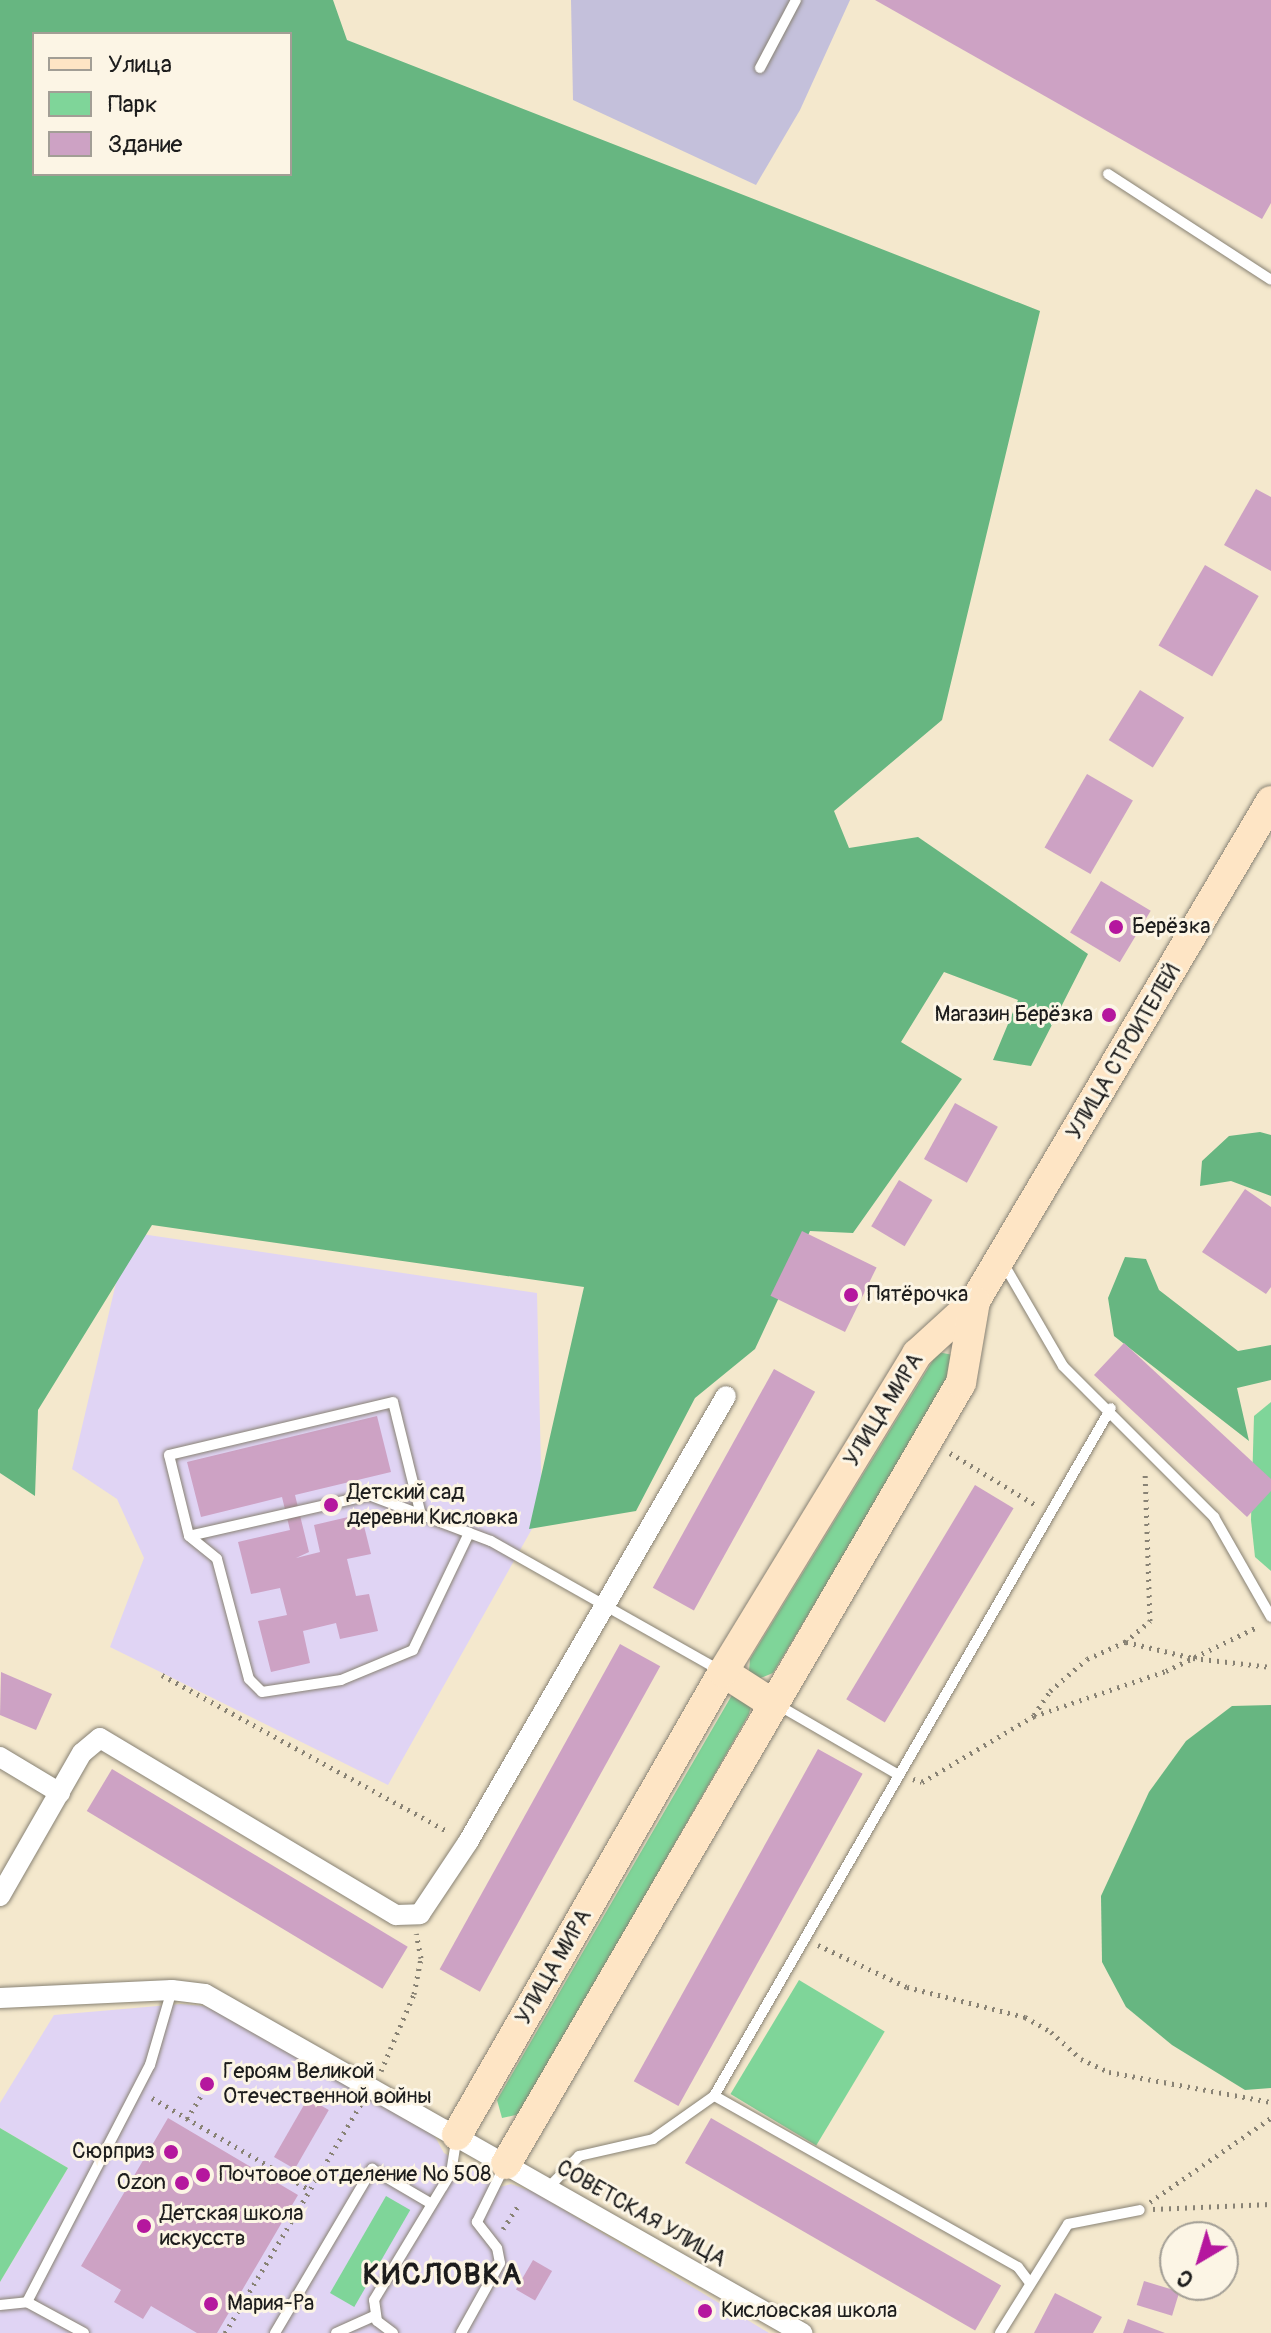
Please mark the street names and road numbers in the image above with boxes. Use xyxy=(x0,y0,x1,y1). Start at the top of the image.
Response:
street label: УЛИЦА СТРОИТЕЛЕЙ xyxy=(1061,960,1187,1144)
street label: УЛИЦА МИРА xyxy=(839,1349,929,1471)
street label: УЛИЦА МИРА xyxy=(510,1905,598,2029)
street label: СОВЕТСКАЯ УЛИЦА xyxy=(552,2155,730,2273)

